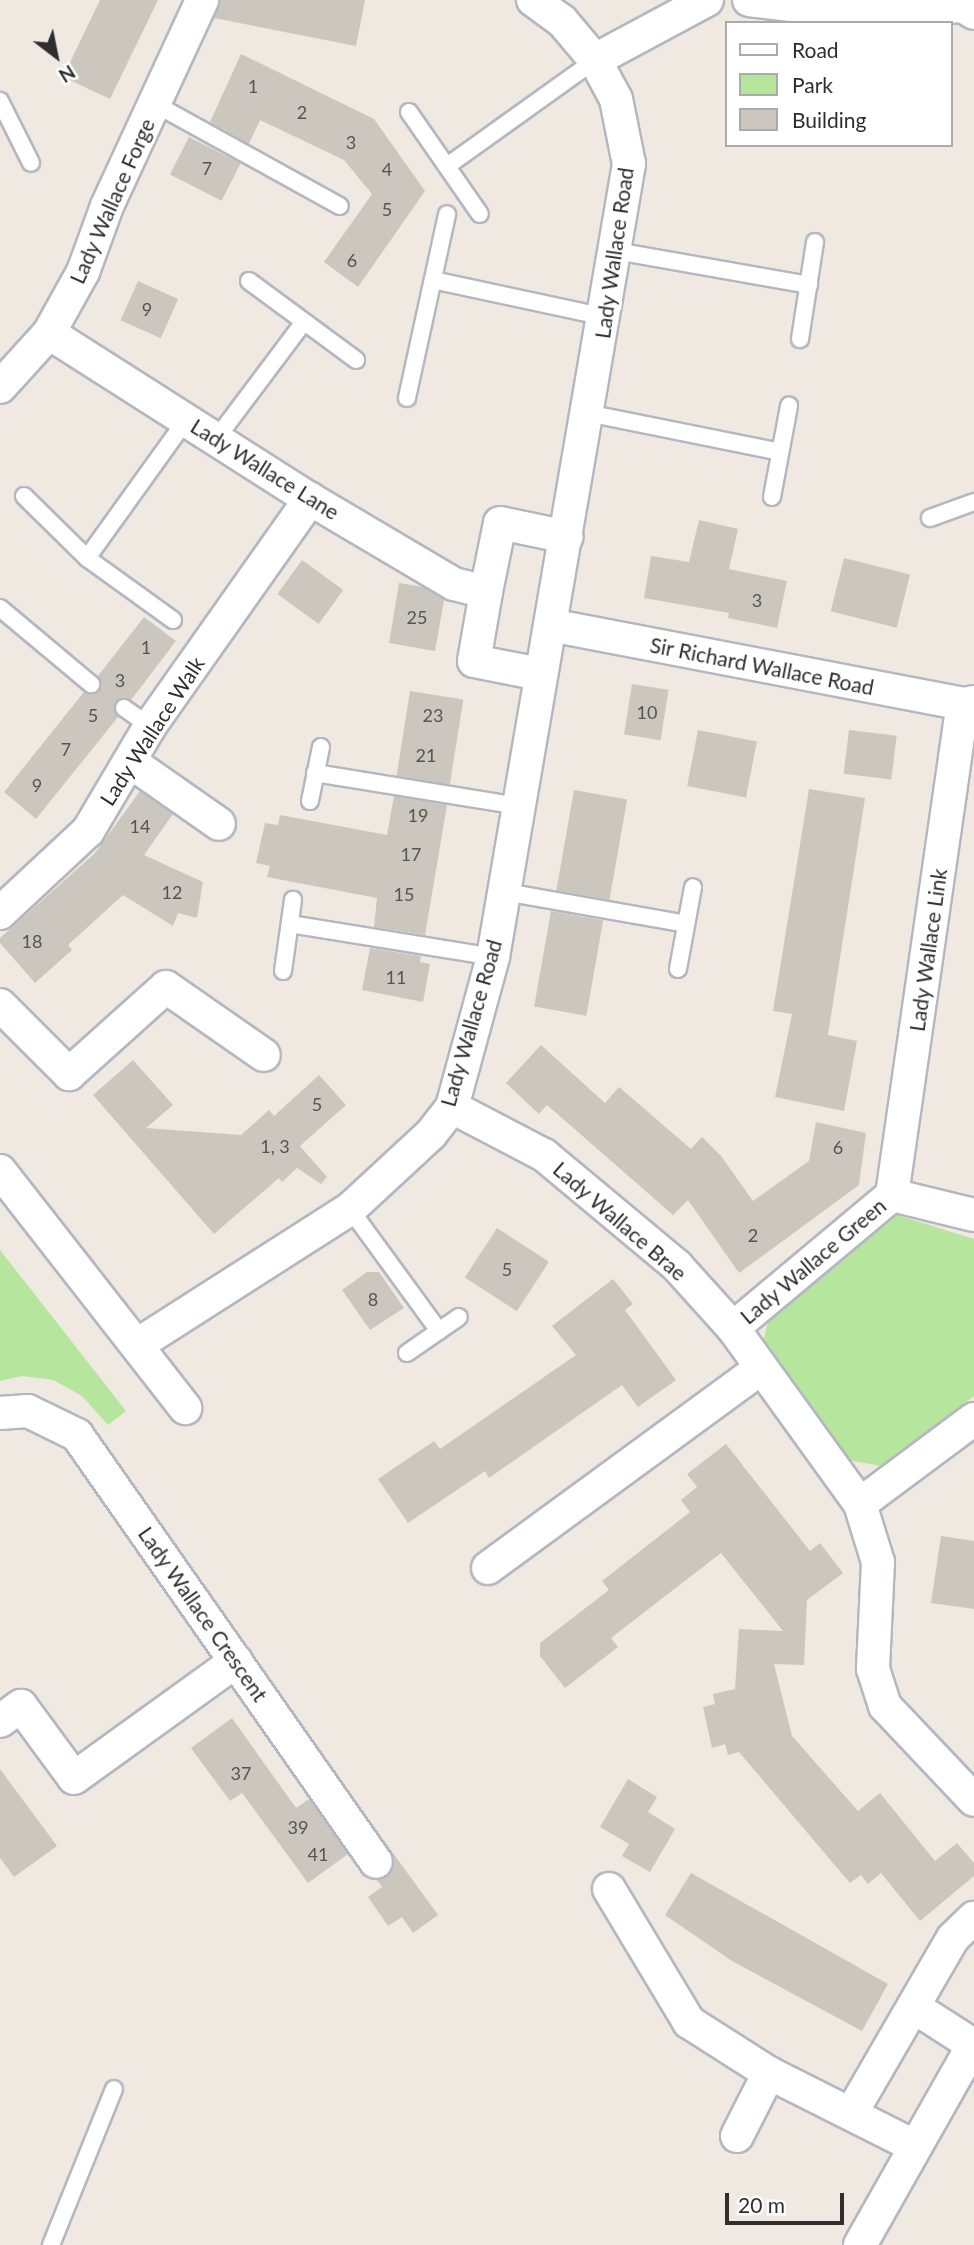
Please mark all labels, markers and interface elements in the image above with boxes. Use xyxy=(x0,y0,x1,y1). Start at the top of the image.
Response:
north arrow xyxy=(21,21,91,91)
legend xyxy=(726,21,953,147)
text: Road xyxy=(792,37,839,62)
text: N xyxy=(55,61,80,88)
text: Park xyxy=(792,72,833,97)
house number: 1 xyxy=(248,75,258,97)
house number: 2 xyxy=(297,101,307,123)
text: Building xyxy=(792,107,867,132)
street label: Lady Wallace Forge xyxy=(64,114,160,288)
house number: 3 xyxy=(346,131,356,153)
house number: 7 xyxy=(202,157,212,179)
house number: 4 xyxy=(382,158,392,180)
street label: Lady Wallace Road xyxy=(589,165,639,341)
house number: 5 xyxy=(382,198,392,220)
house number: 6 xyxy=(347,249,357,271)
house number: 9 xyxy=(142,298,152,320)
street label: Lady Wallace Lane xyxy=(186,413,344,525)
house number: 3 xyxy=(752,589,762,611)
house number: 25 xyxy=(407,606,427,628)
street label: Sir Richard Wallace Road xyxy=(648,632,876,700)
house number: 1 xyxy=(141,636,151,658)
street label: Lady Wallace Walk xyxy=(94,651,210,811)
house number: 3 xyxy=(115,669,125,691)
house number: 10 xyxy=(637,701,657,723)
house number: 5 xyxy=(88,704,98,726)
house number: 23 xyxy=(423,704,443,726)
house number: 7 xyxy=(61,738,71,760)
house number: 21 xyxy=(416,744,436,766)
house number: 9 xyxy=(32,774,42,796)
house number: 19 xyxy=(408,804,428,826)
house number: 14 xyxy=(130,815,150,837)
house number: 17 xyxy=(401,843,421,865)
street label: Lady Wallace Link xyxy=(904,867,952,1033)
house number: 12 xyxy=(162,881,182,903)
house number: 15 xyxy=(394,883,414,905)
house number: 18 xyxy=(22,930,42,952)
street label: Lady Wallace Road xyxy=(435,936,507,1110)
house number: 11 xyxy=(386,966,406,988)
house number: 5 xyxy=(312,1093,322,1115)
house number: 1, 3 xyxy=(260,1135,290,1157)
house number: 6 xyxy=(833,1136,843,1158)
street label: Lady Wallace Brae xyxy=(548,1156,692,1286)
street label: Lady Wallace Green xyxy=(735,1192,891,1330)
house number: 2 xyxy=(748,1224,758,1246)
house number: 5 xyxy=(502,1258,512,1280)
house number: 8 xyxy=(368,1288,378,1310)
street label: Lady Wallace Crescent xyxy=(133,1521,273,1707)
house number: 37 xyxy=(231,1762,251,1784)
house number: 39 xyxy=(288,1816,308,1838)
house number: 41 xyxy=(308,1843,328,1865)
scale bar xyxy=(729,2178,848,2222)
text: 20 m xyxy=(738,2192,785,2217)

